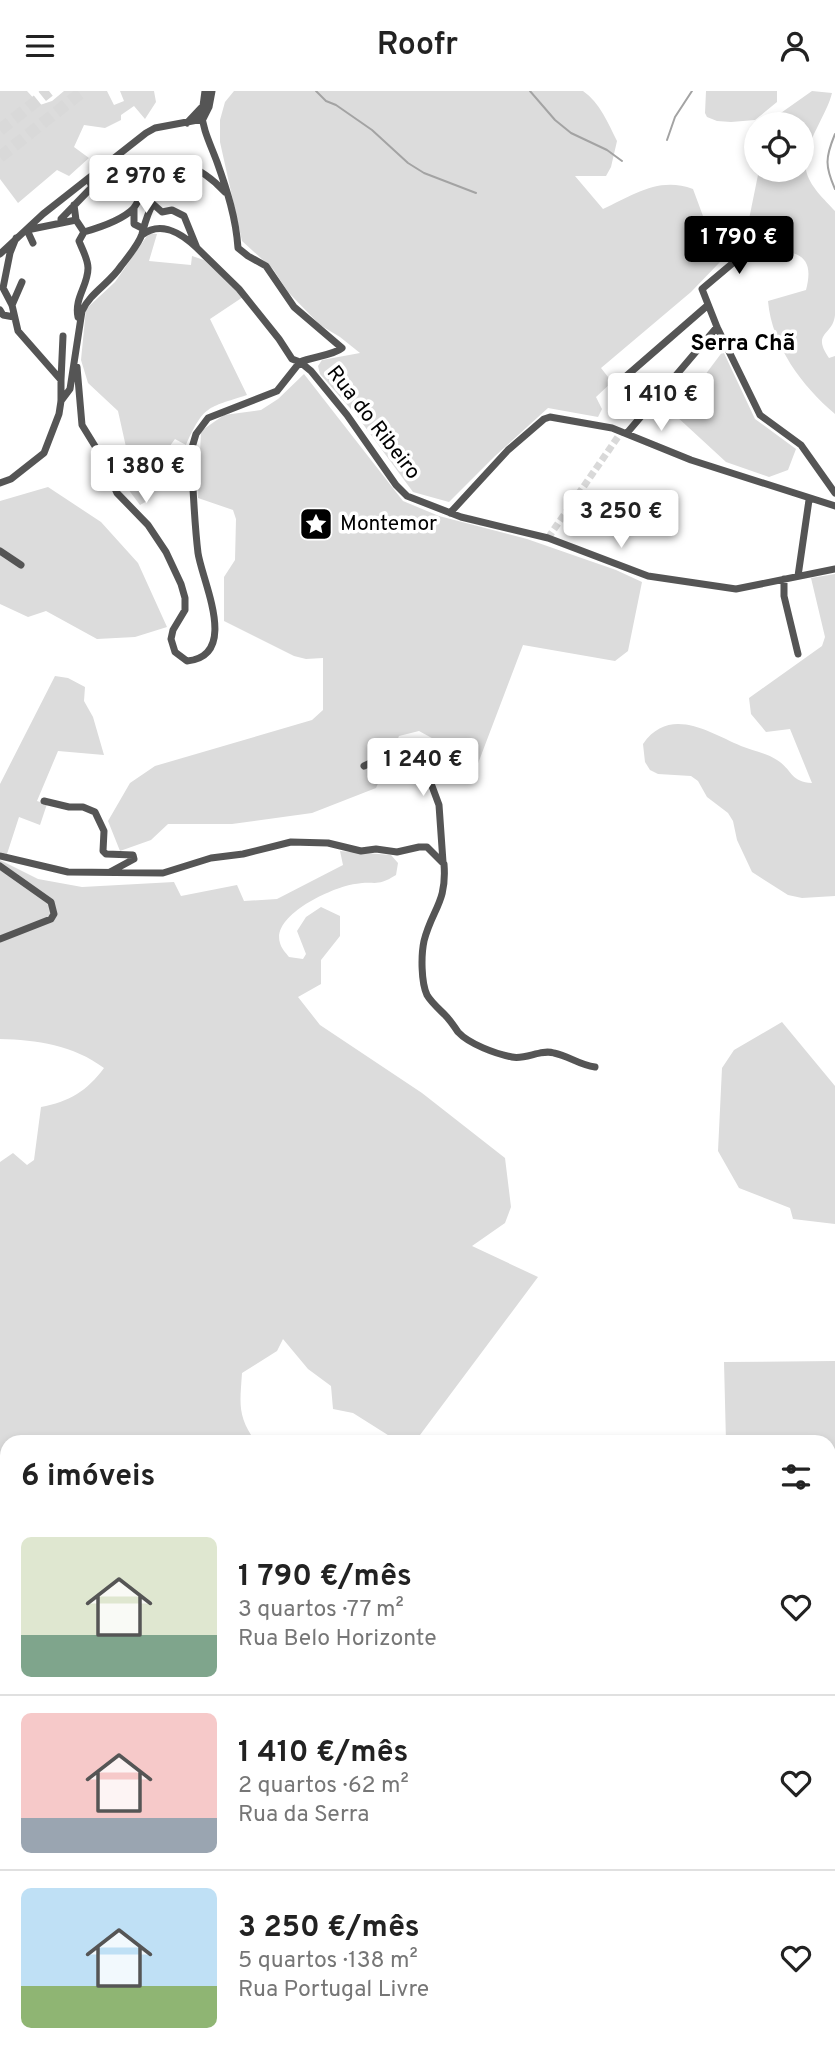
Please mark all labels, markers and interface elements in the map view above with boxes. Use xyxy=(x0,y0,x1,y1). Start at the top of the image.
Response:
text: Roofr xyxy=(377,26,458,66)
icon: menu xyxy=(21,27,59,65)
icon: person xyxy=(776,27,814,65)
map controls xyxy=(744,112,814,182)
button: locate xyxy=(744,112,814,182)
pin: 2 970 € xyxy=(81,155,211,215)
text: 2 970 € xyxy=(105,163,187,192)
pin: 1 790 € xyxy=(674,216,804,276)
text: 1 790 € xyxy=(700,224,778,253)
district label: Serra Chã xyxy=(691,330,795,359)
street label: Rua do Ribeiro xyxy=(320,361,426,485)
pin: 1 410 € xyxy=(596,373,726,433)
text: 1 410 € xyxy=(624,381,698,410)
pin: 1 380 € xyxy=(81,445,211,505)
text: 1 380 € xyxy=(107,453,185,482)
pin: 3 250 € xyxy=(556,491,686,550)
text: 3 250 € xyxy=(579,498,663,527)
place icon: Montemor xyxy=(297,505,335,543)
place label: Montemor xyxy=(340,511,437,538)
pin: 1 240 € xyxy=(358,739,488,798)
text: 1 240 € xyxy=(383,746,463,775)
icon: filters xyxy=(777,1458,815,1496)
text: 6 imóveis xyxy=(21,1459,155,1496)
text: 1 790 €/mês xyxy=(238,1559,412,1596)
icon: home xyxy=(77,1565,161,1649)
icon: heart xyxy=(777,1588,815,1626)
text: 3 quartos · 77 m² xyxy=(238,1596,404,1625)
text: Rua Belo Horizonte xyxy=(238,1625,437,1654)
text: 1 410 €/mês xyxy=(238,1735,408,1772)
icon: home xyxy=(77,1741,161,1825)
icon: heart xyxy=(777,1764,815,1802)
text: 2 quartos · 62 m² xyxy=(238,1772,409,1801)
text: Rua da Serra xyxy=(238,1801,369,1830)
text: 3 250 €/mês xyxy=(238,1910,420,1947)
icon: home xyxy=(77,1916,161,2000)
icon: heart xyxy=(777,1939,815,1977)
text: 5 quartos · 138 m² xyxy=(238,1947,418,1976)
text: Rua Portugal Livre xyxy=(238,1976,429,2005)

